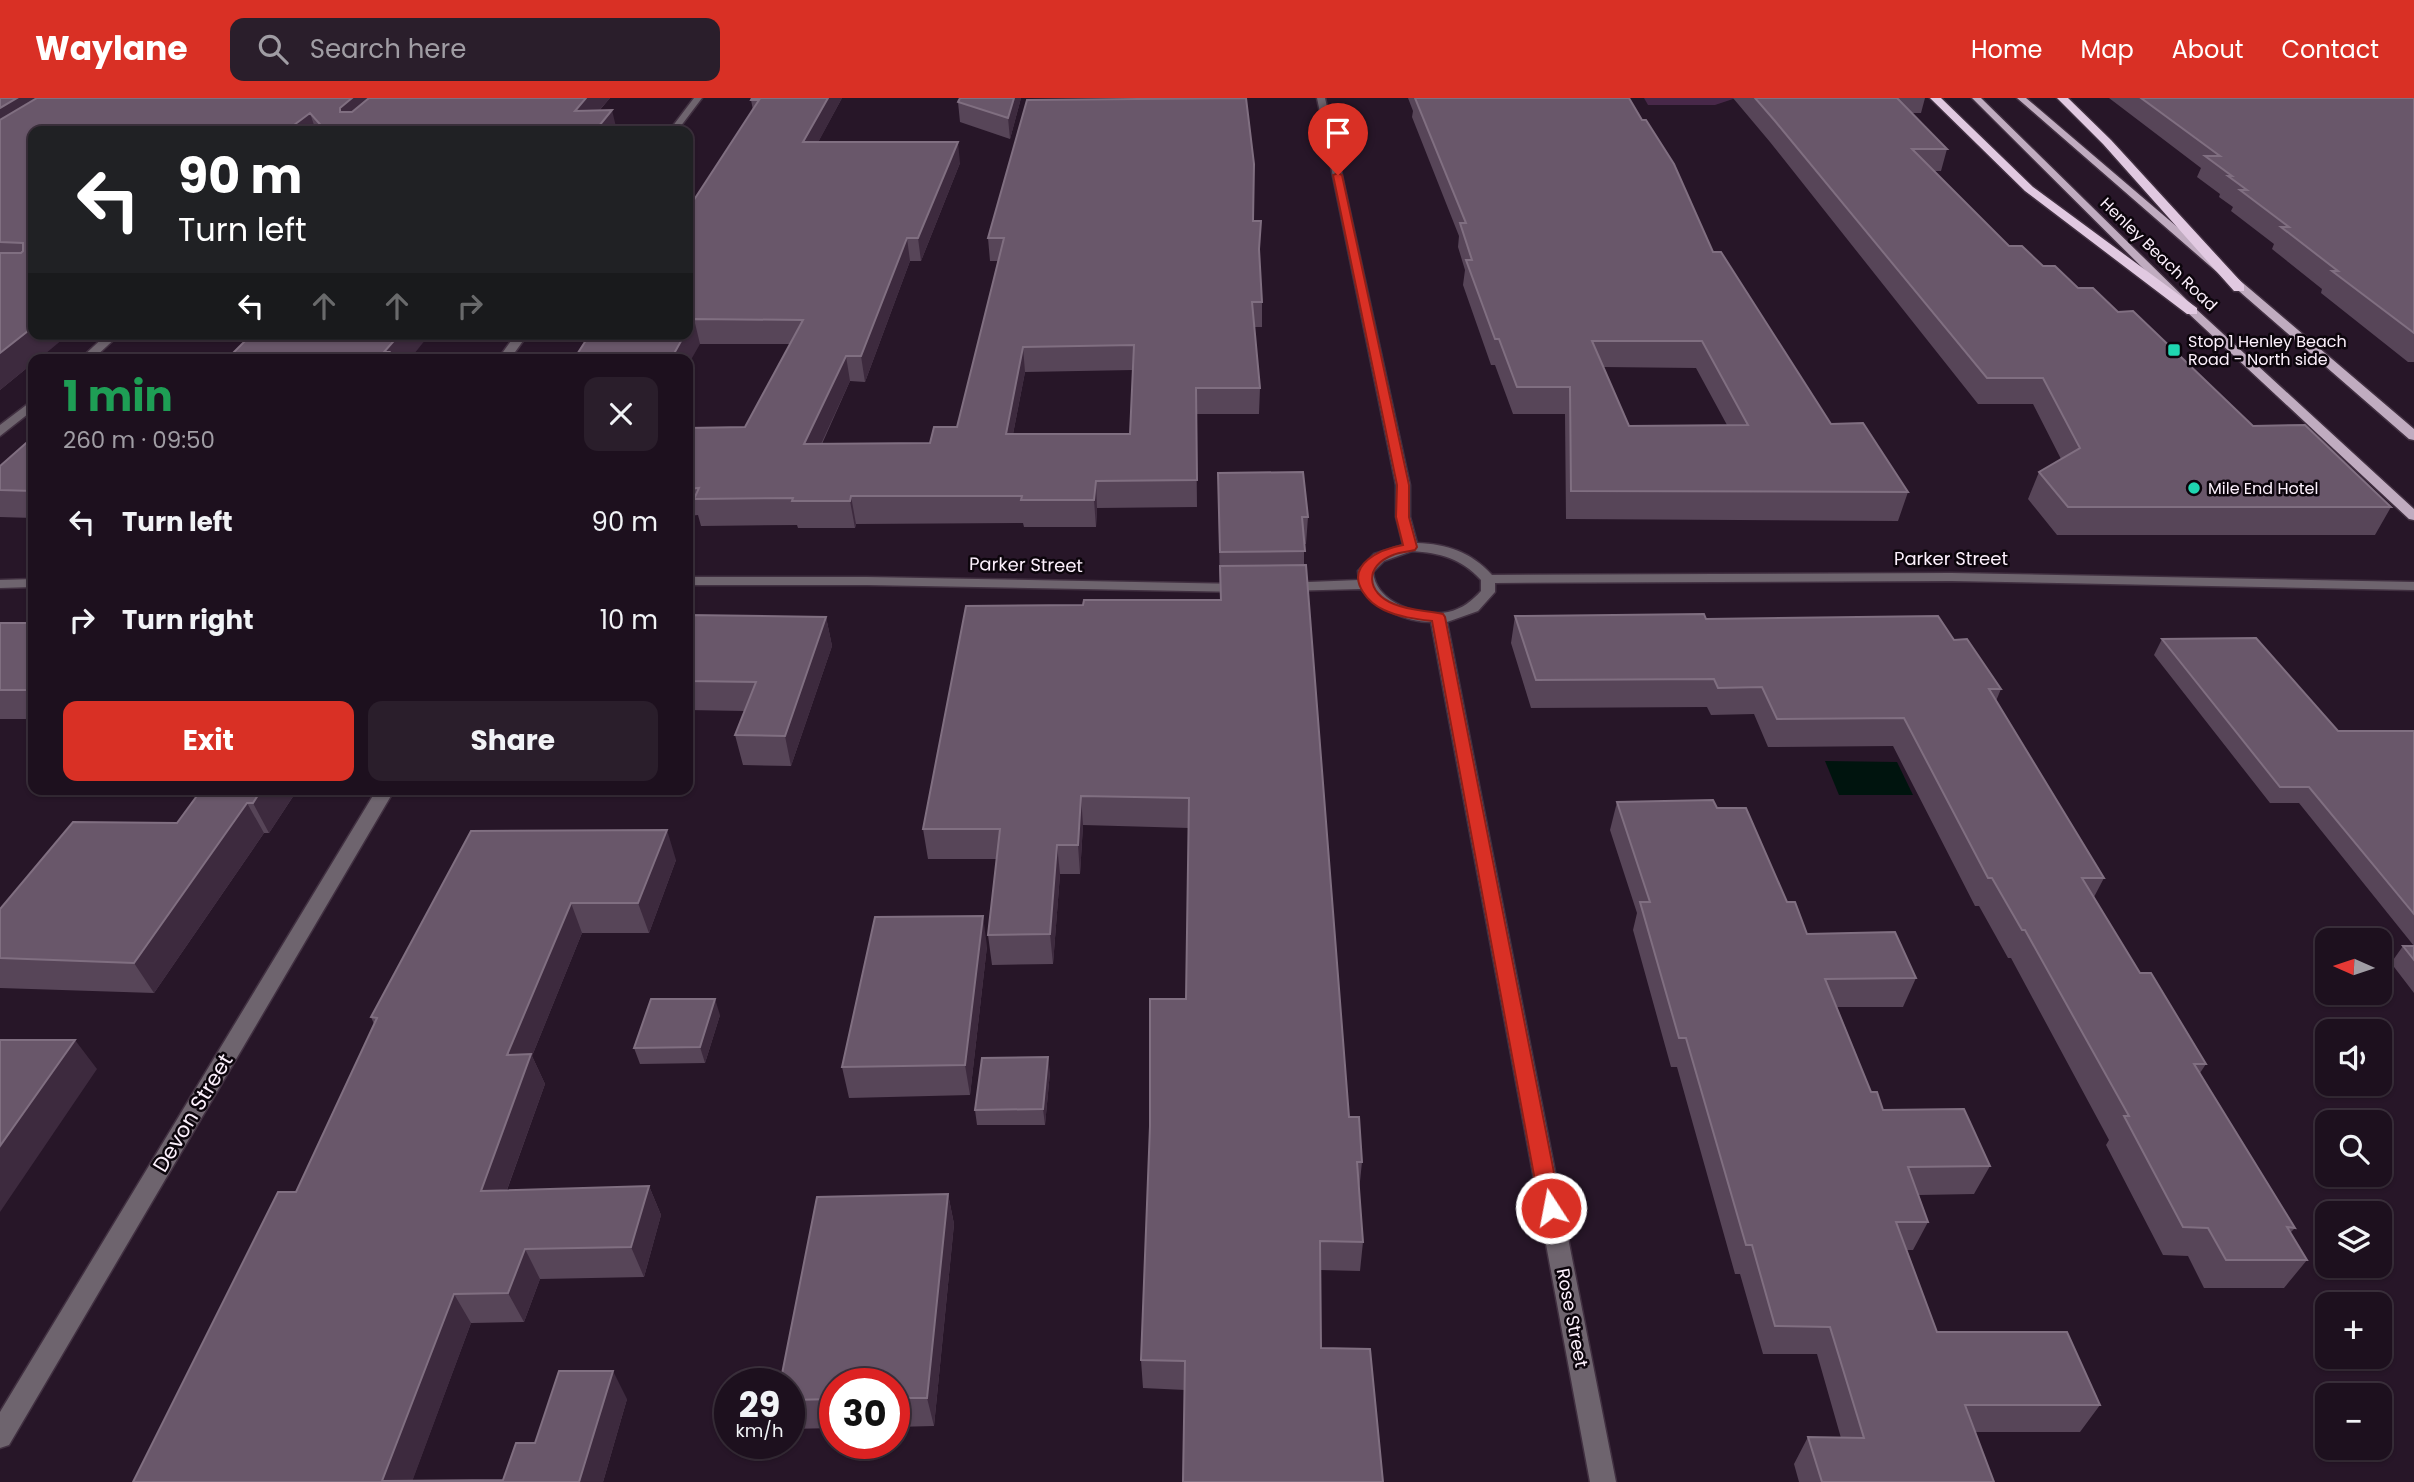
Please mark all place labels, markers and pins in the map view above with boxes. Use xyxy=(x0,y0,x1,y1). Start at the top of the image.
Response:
pin xyxy=(1308,103,1368,175)
place label: Stop 1 Henley Beach Road - North side xyxy=(2188,330,2347,371)
marker: Stop 1 Henley Beach Road - North side xyxy=(2166,342,2182,358)
place label: Mile End Hotel xyxy=(2208,477,2318,500)
marker: Mile End Hotel xyxy=(2186,480,2202,496)

